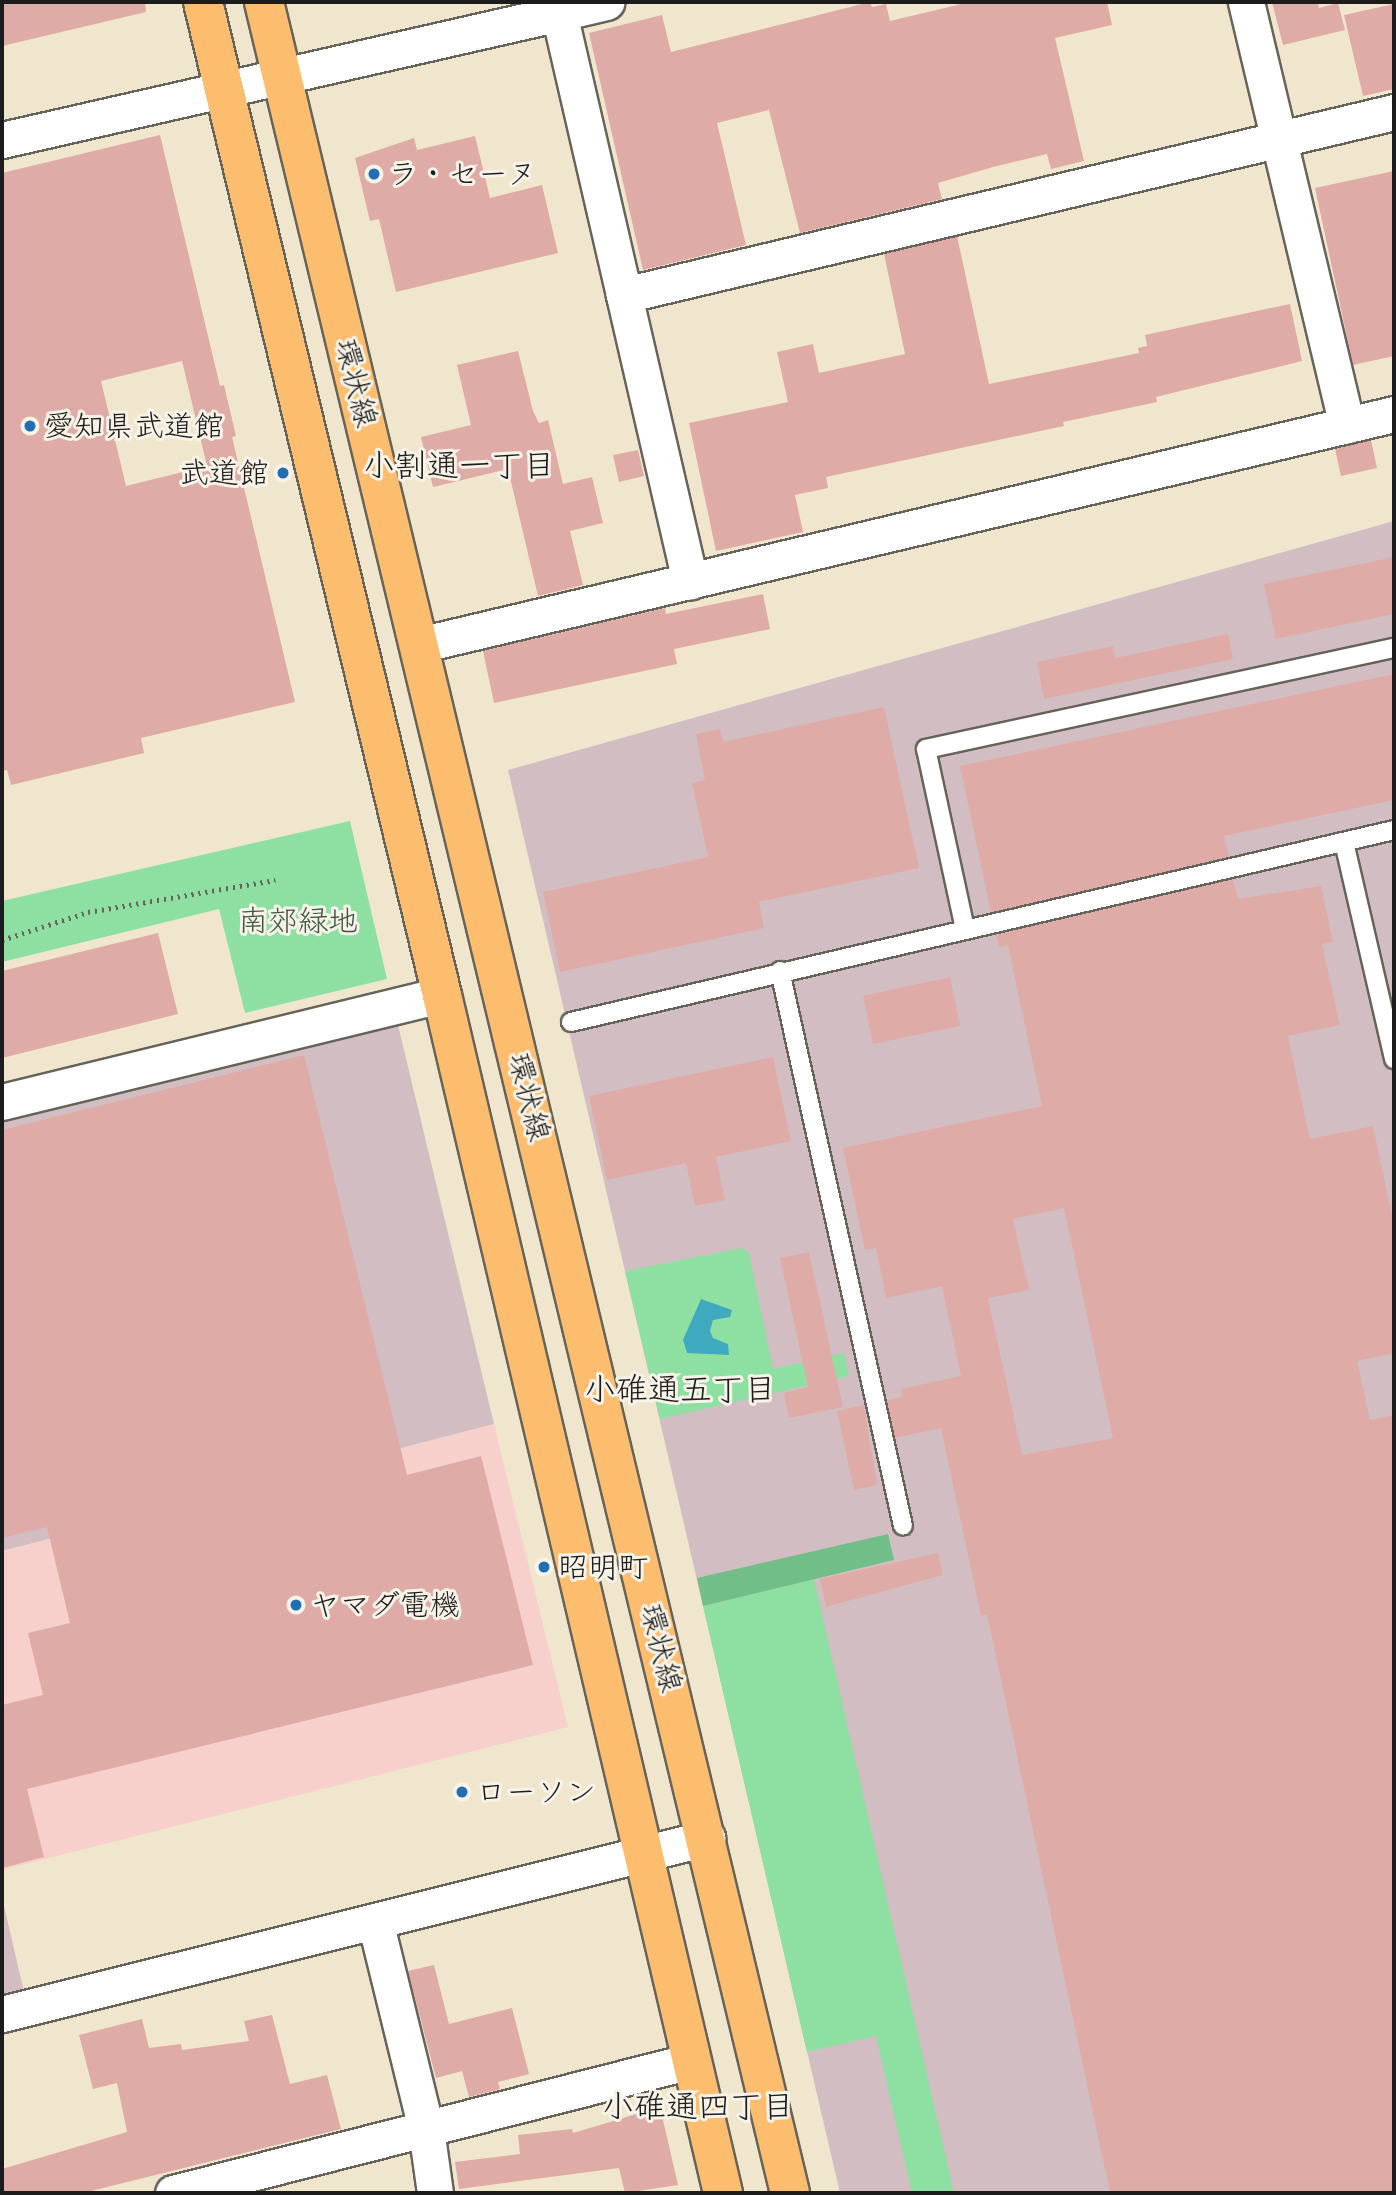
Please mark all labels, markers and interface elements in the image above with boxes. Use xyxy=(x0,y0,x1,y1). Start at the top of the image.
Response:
place label: ラ・セーヌ xyxy=(388,156,538,192)
marker: ラ・セーヌ xyxy=(366,166,382,182)
street label: 環状線 xyxy=(328,335,384,431)
place label: 愛知県武道館 xyxy=(44,408,224,444)
marker: 愛知県武道館 xyxy=(22,418,38,434)
district label: 小割通一丁目 xyxy=(363,447,555,485)
place label: 武道館 xyxy=(179,455,269,491)
marker: 武道館 xyxy=(275,465,291,481)
park label: 南郊緑地 xyxy=(238,903,358,939)
street label: 環状線 xyxy=(501,1049,557,1145)
district label: 小碓通五丁目 xyxy=(584,1371,776,1409)
place label: 昭明町 xyxy=(558,1549,648,1585)
marker: 昭明町 xyxy=(536,1559,552,1575)
place label: ヤマダ電機 xyxy=(310,1587,460,1623)
marker: ヤマダ電機 xyxy=(288,1597,304,1613)
street label: 環状線 xyxy=(633,1600,689,1696)
place label: ローソン xyxy=(476,1774,596,1810)
marker: ローソン xyxy=(454,1784,470,1800)
district label: 小碓通四丁目 xyxy=(602,2088,794,2126)

